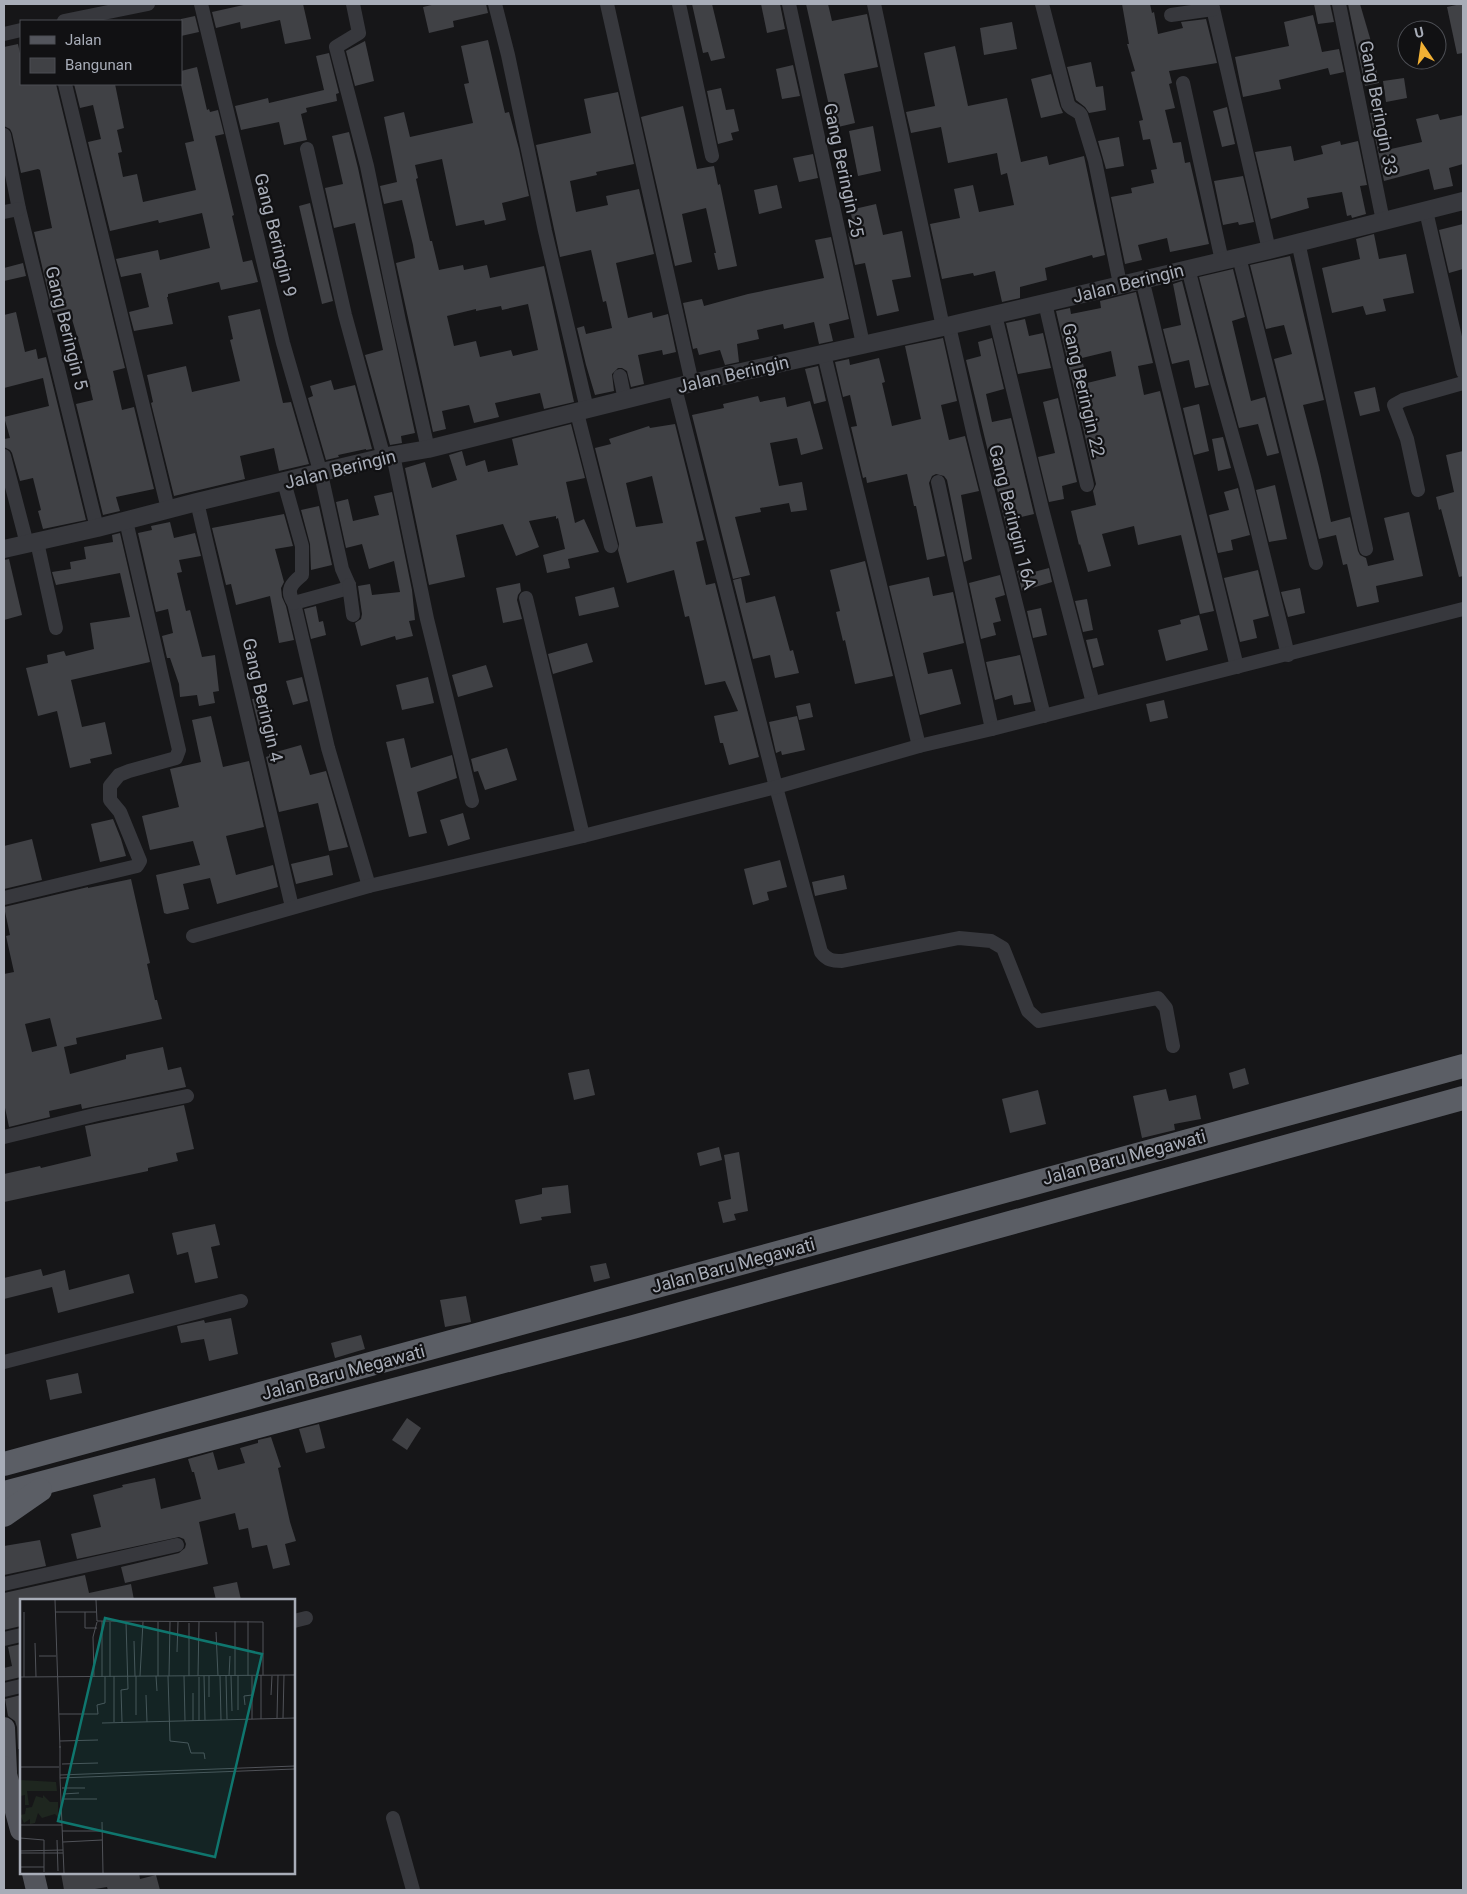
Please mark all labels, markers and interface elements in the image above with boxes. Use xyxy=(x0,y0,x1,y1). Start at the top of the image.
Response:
legend xyxy=(20,20,182,85)
north arrow xyxy=(1397,20,1447,70)
text: U xyxy=(1413,23,1425,41)
text: Jalan xyxy=(65,31,102,49)
street label: Gang Beringin 33 xyxy=(1356,39,1402,177)
text: Bangunan xyxy=(65,56,132,74)
street label: Gang Beringin 25 xyxy=(820,101,868,239)
street label: Gang Beringin 9 xyxy=(250,171,302,299)
street label: Jalan Beringin xyxy=(1070,259,1186,307)
street label: Gang Beringin 5 xyxy=(41,264,93,392)
street label: Gang Beringin 22 xyxy=(1058,321,1110,459)
street label: Jalan Beringin xyxy=(675,351,791,397)
street label: Gang Beringin 16A xyxy=(985,442,1041,592)
street label: Jalan Beringin xyxy=(282,445,398,493)
street label: Gang Beringin 4 xyxy=(239,636,287,764)
street label: Jalan Baru Megawati xyxy=(1040,1125,1208,1189)
street label: Jalan Baru Megawati xyxy=(649,1233,817,1297)
street label: Jalan Baru Megawati xyxy=(259,1340,427,1404)
inset map xyxy=(20,1599,295,1874)

